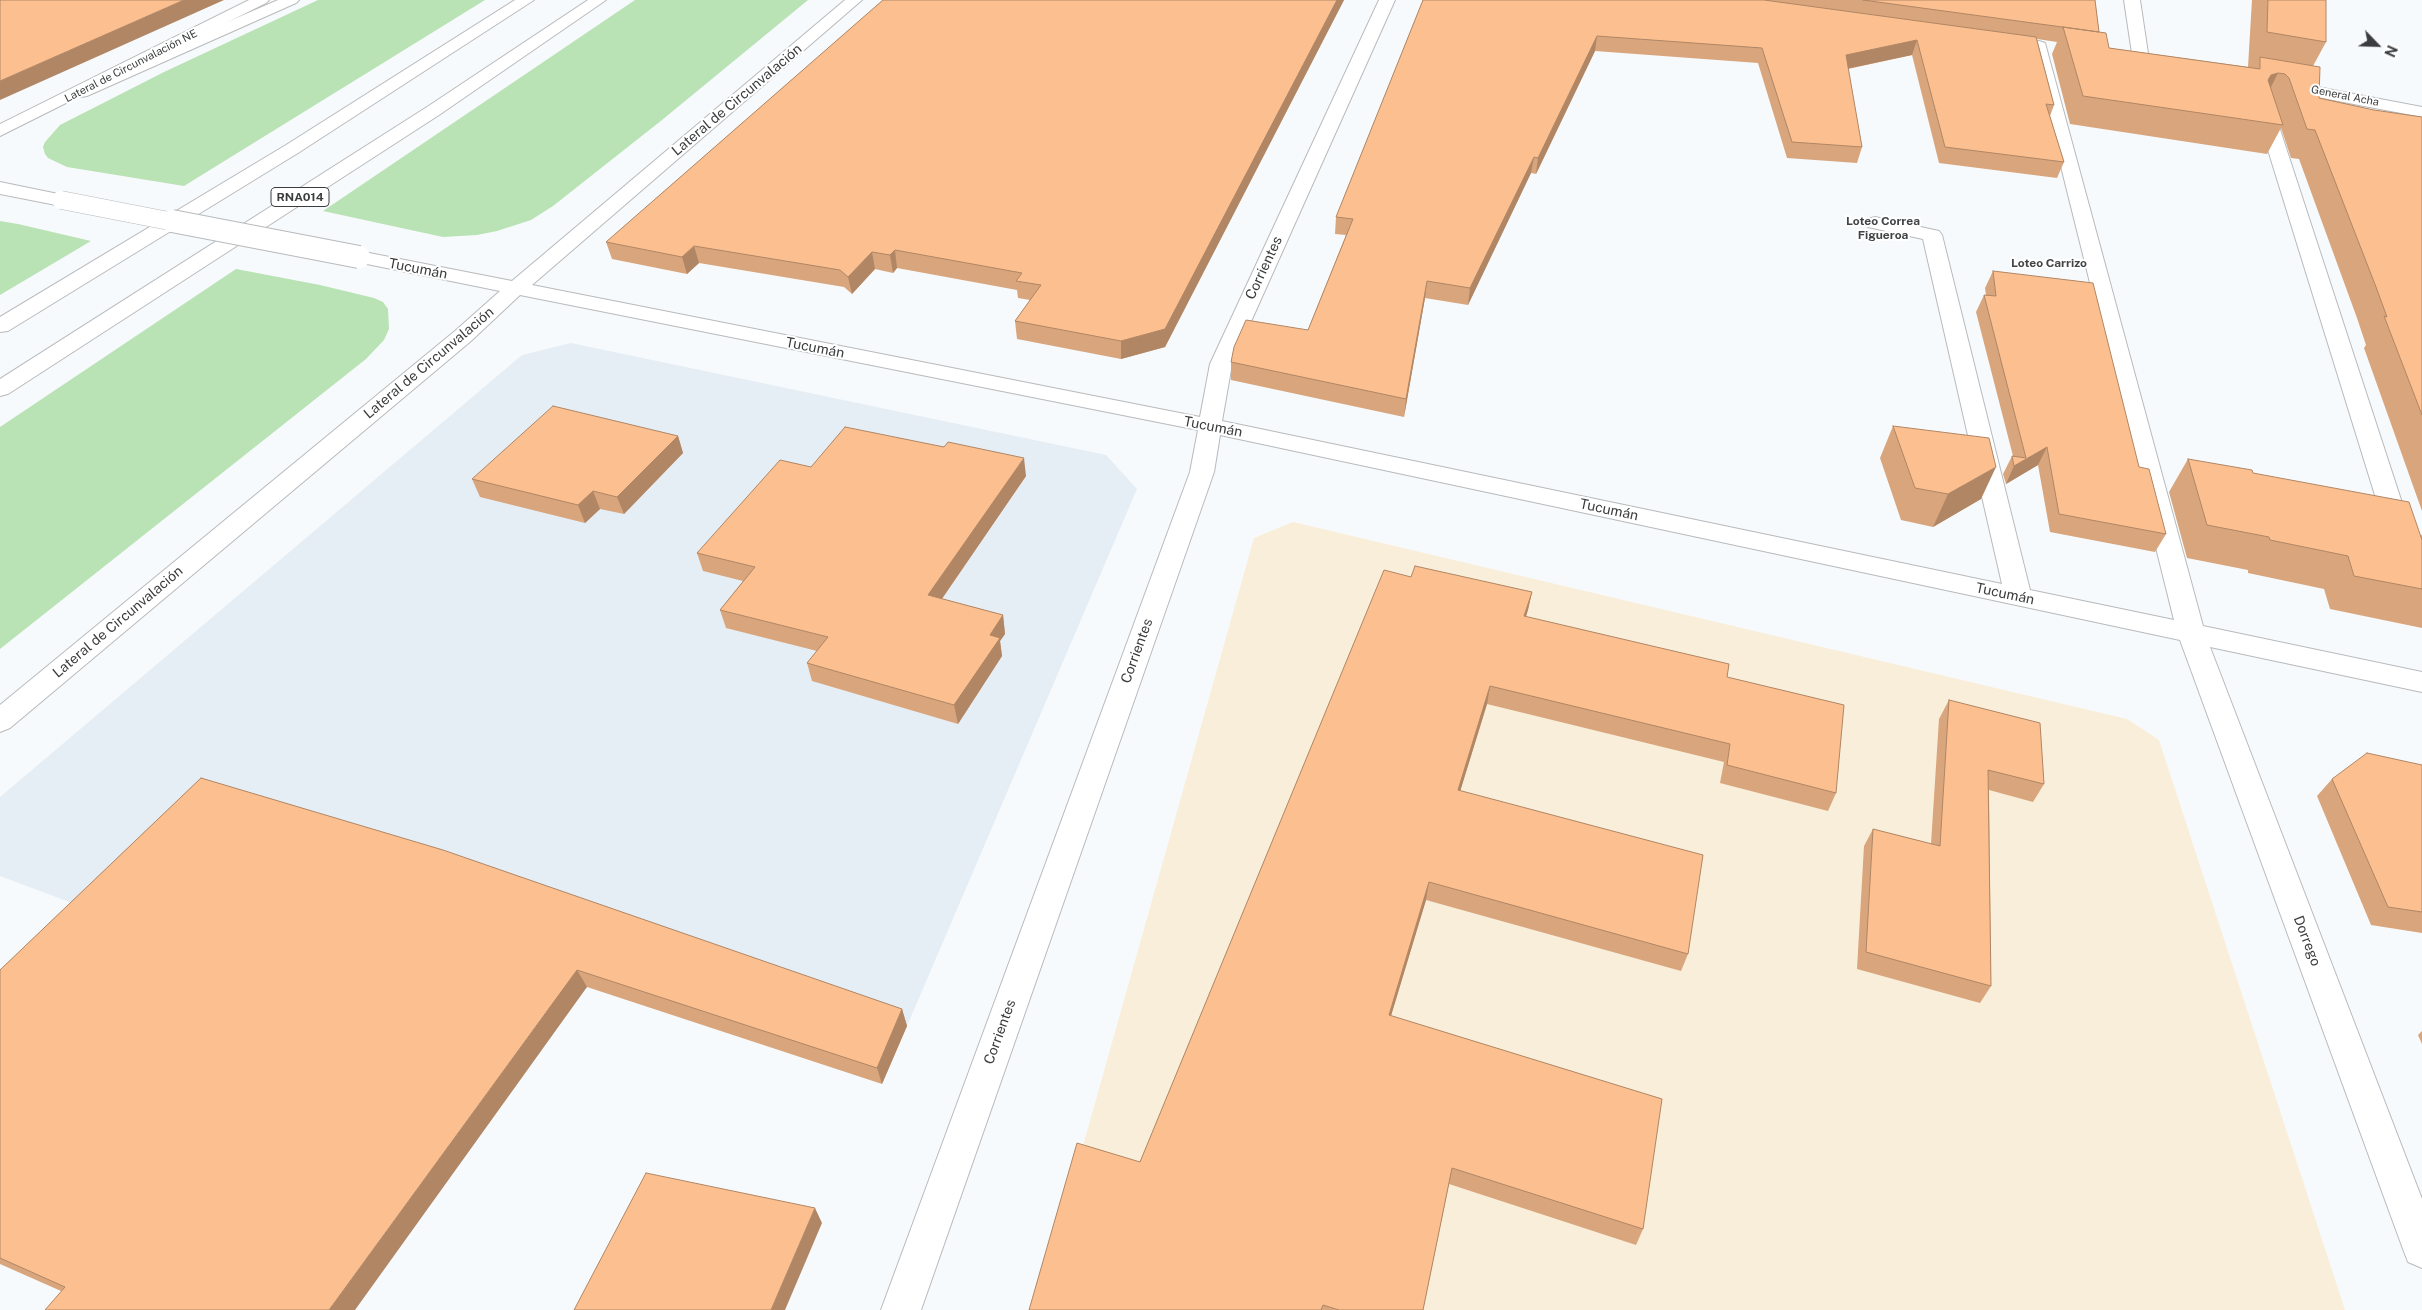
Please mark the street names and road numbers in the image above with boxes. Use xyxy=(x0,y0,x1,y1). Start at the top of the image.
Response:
street label: Lateral de Circunvalación NE xyxy=(62,27,200,105)
street label: Lateral de Circunvalación xyxy=(669,41,805,159)
street label: General Acha xyxy=(2310,83,2380,109)
road number: RNA014 xyxy=(271,188,329,206)
street label: Corrientes xyxy=(1242,234,1286,302)
street label: Tucumán xyxy=(387,255,449,283)
street label: Lateral de Circunvalación xyxy=(361,304,497,422)
street label: Tucumán xyxy=(784,334,846,362)
street label: Tucumán xyxy=(1182,413,1244,441)
street label: Tucumán xyxy=(1578,496,1640,524)
street label: Lateral de Circunvalación xyxy=(50,563,186,681)
street label: Tucumán xyxy=(1974,580,2036,608)
street label: Corrientes xyxy=(1117,616,1157,686)
street label: Dorrego xyxy=(2290,913,2324,969)
street label: Corrientes xyxy=(980,997,1020,1067)

